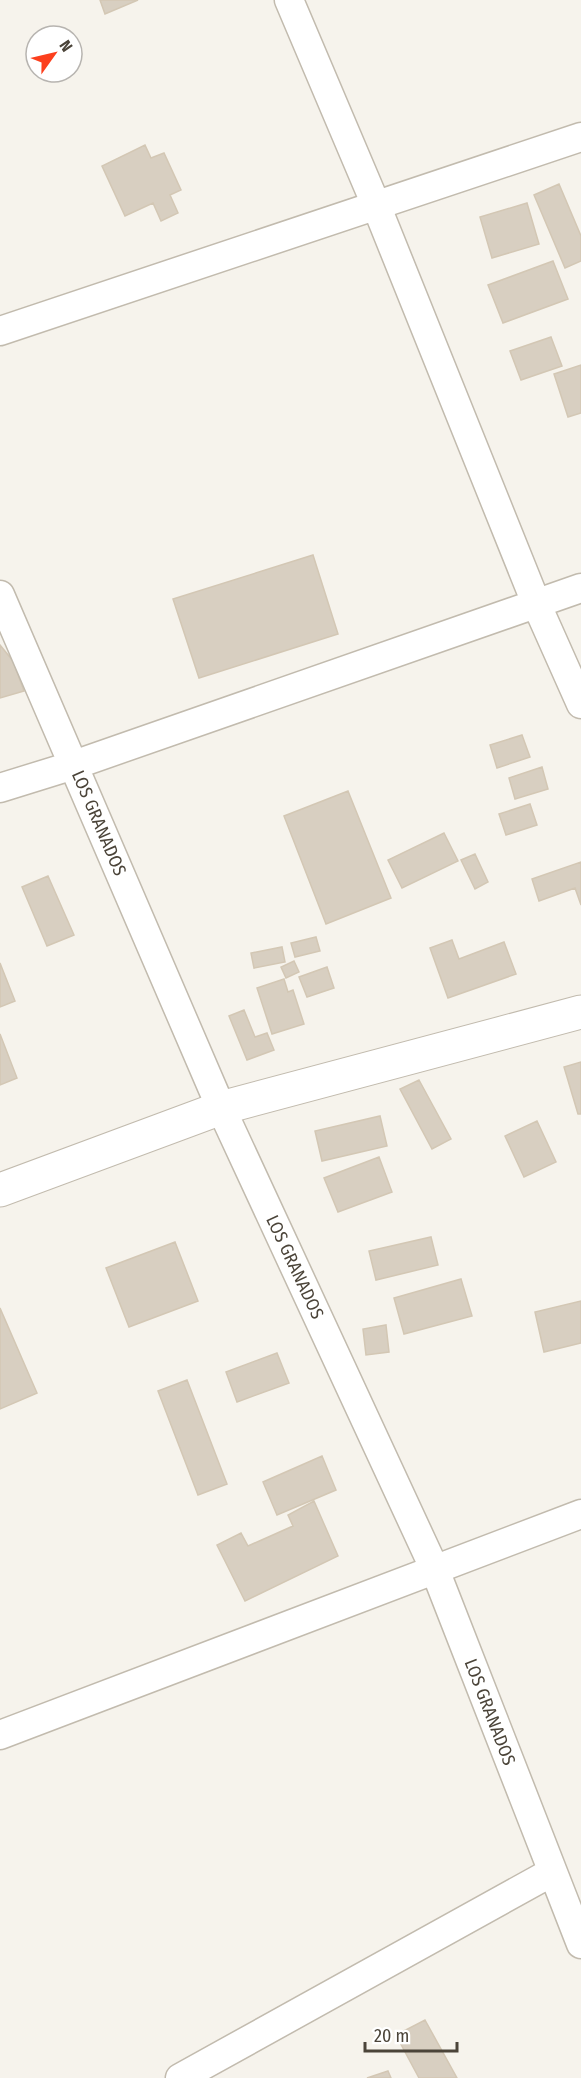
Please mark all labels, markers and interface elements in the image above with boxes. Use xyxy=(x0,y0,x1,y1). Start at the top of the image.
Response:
north arrow xyxy=(24,24,84,84)
text: N xyxy=(55,37,77,55)
street label: LOS GRANADOS xyxy=(67,767,131,879)
street label: LOS GRANADOS xyxy=(261,1211,329,1323)
street label: LOS GRANADOS xyxy=(460,1656,520,1768)
scale bar xyxy=(365,2015,456,2053)
text: 20 m xyxy=(374,2025,409,2047)

